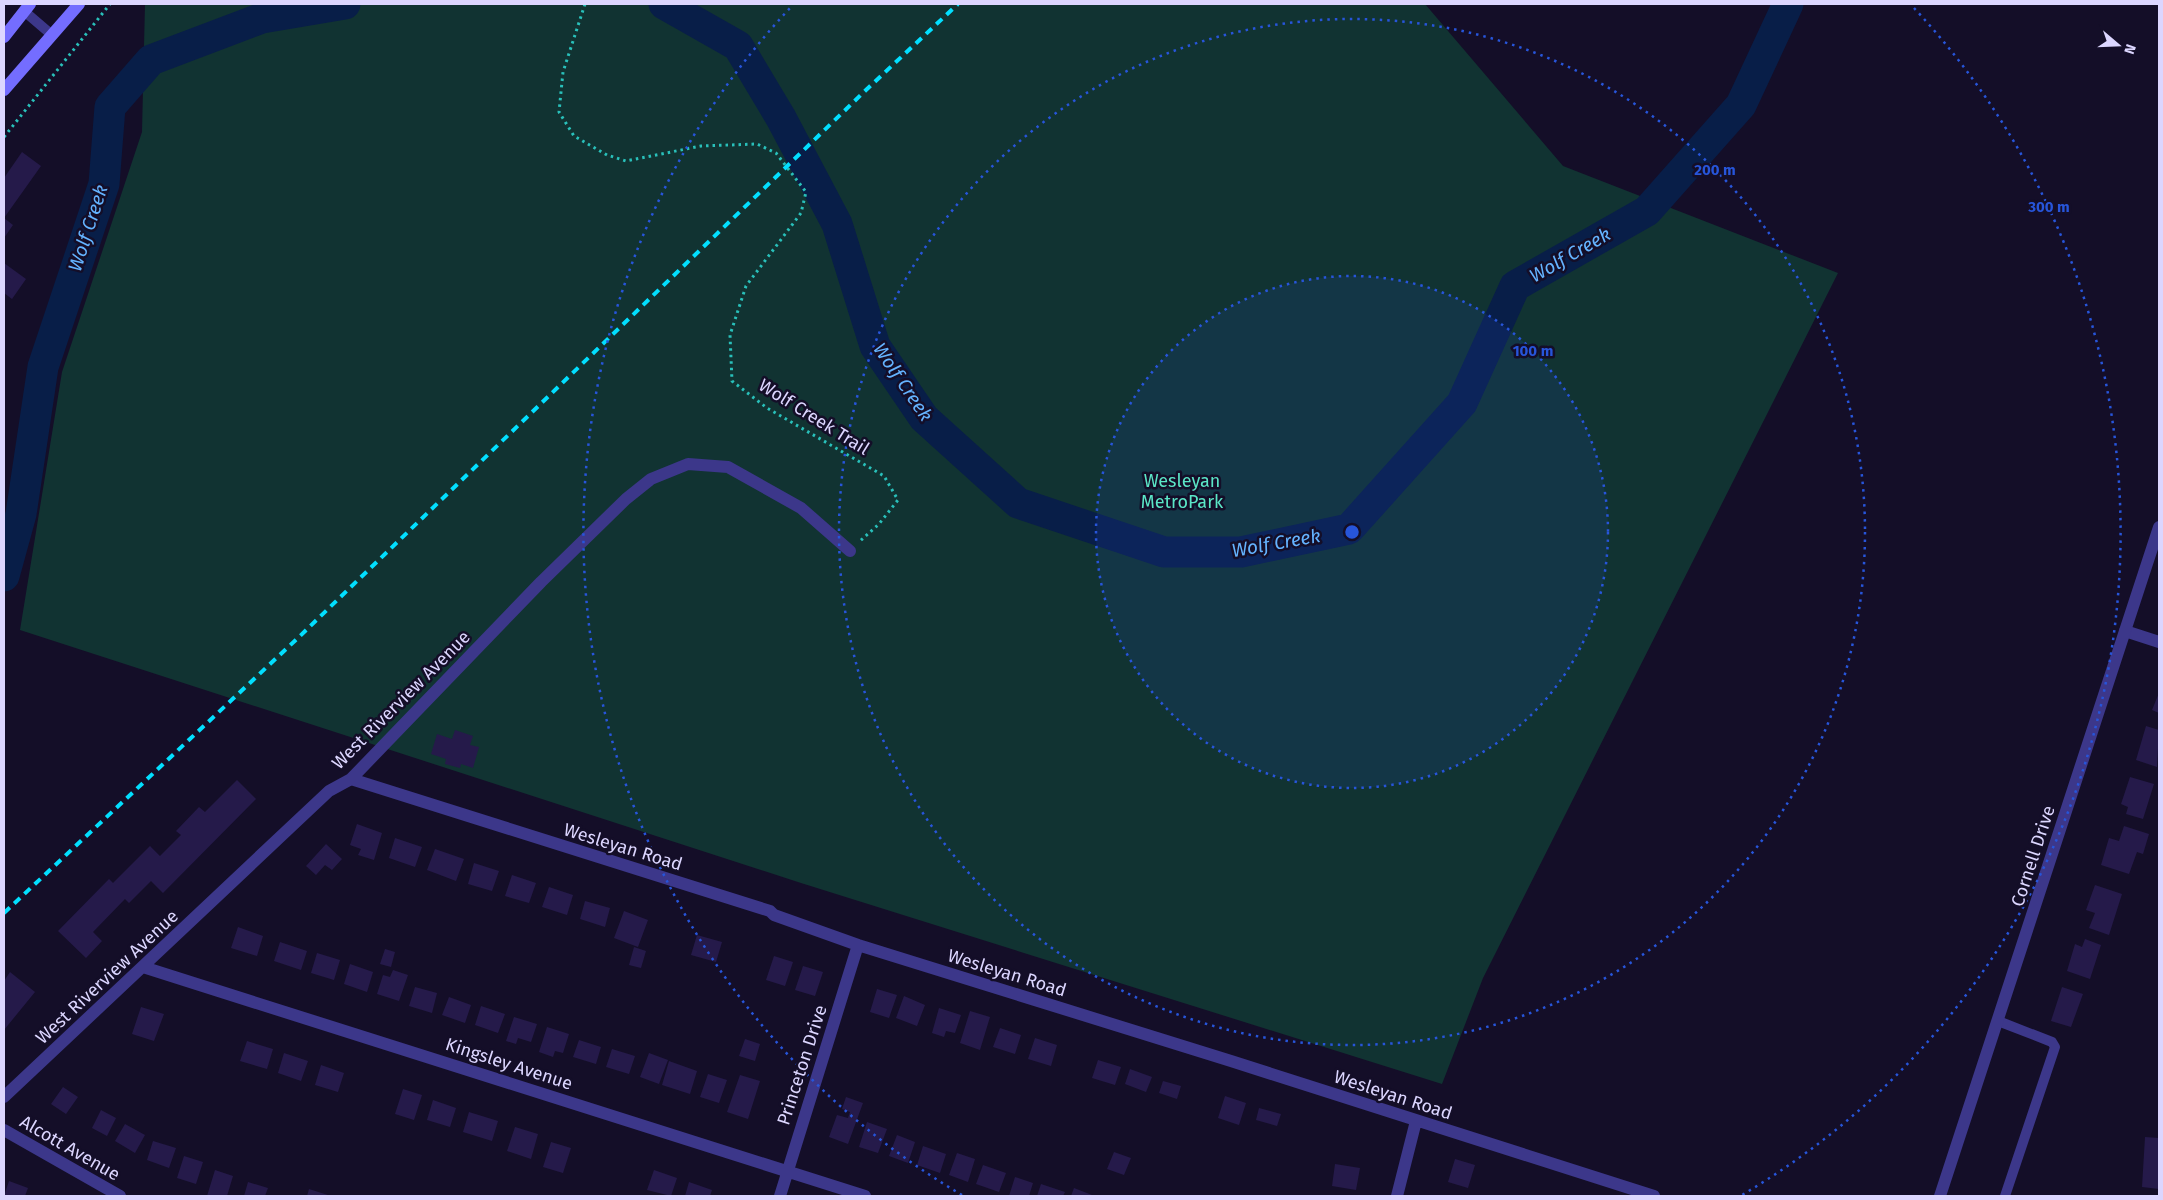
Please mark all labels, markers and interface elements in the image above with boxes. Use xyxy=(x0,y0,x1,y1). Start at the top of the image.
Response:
north arrow xyxy=(2093,20,2143,70)
text: N xyxy=(2120,42,2139,56)
text: 200 m xyxy=(1694,161,1736,179)
water label: Wolf Creek xyxy=(63,182,113,274)
text: 300 m xyxy=(2027,198,2070,216)
water label: Wolf Creek xyxy=(1525,223,1615,287)
water label: Wolf Creek xyxy=(868,338,938,426)
text: 100 m xyxy=(1513,342,1553,360)
street label: Wolf Creek Trail xyxy=(755,374,873,460)
park label: Wesleyan MetroPark xyxy=(1141,470,1224,513)
centre of rings xyxy=(1343,523,1361,541)
water label: Wolf Creek xyxy=(1230,524,1322,562)
street label: West Riverview Avenue xyxy=(327,626,475,774)
street label: Cornell Drive xyxy=(2006,803,2060,909)
street label: Wesleyan Road xyxy=(561,818,685,876)
street label: West Riverview Avenue xyxy=(31,905,183,1049)
street label: Wesleyan Road xyxy=(945,944,1069,1002)
street label: Princeton Drive xyxy=(772,1002,832,1128)
street label: Kingsley Avenue xyxy=(443,1033,575,1095)
street label: Wesleyan Road xyxy=(1331,1066,1455,1124)
street label: Alcott Avenue xyxy=(16,1111,124,1185)

